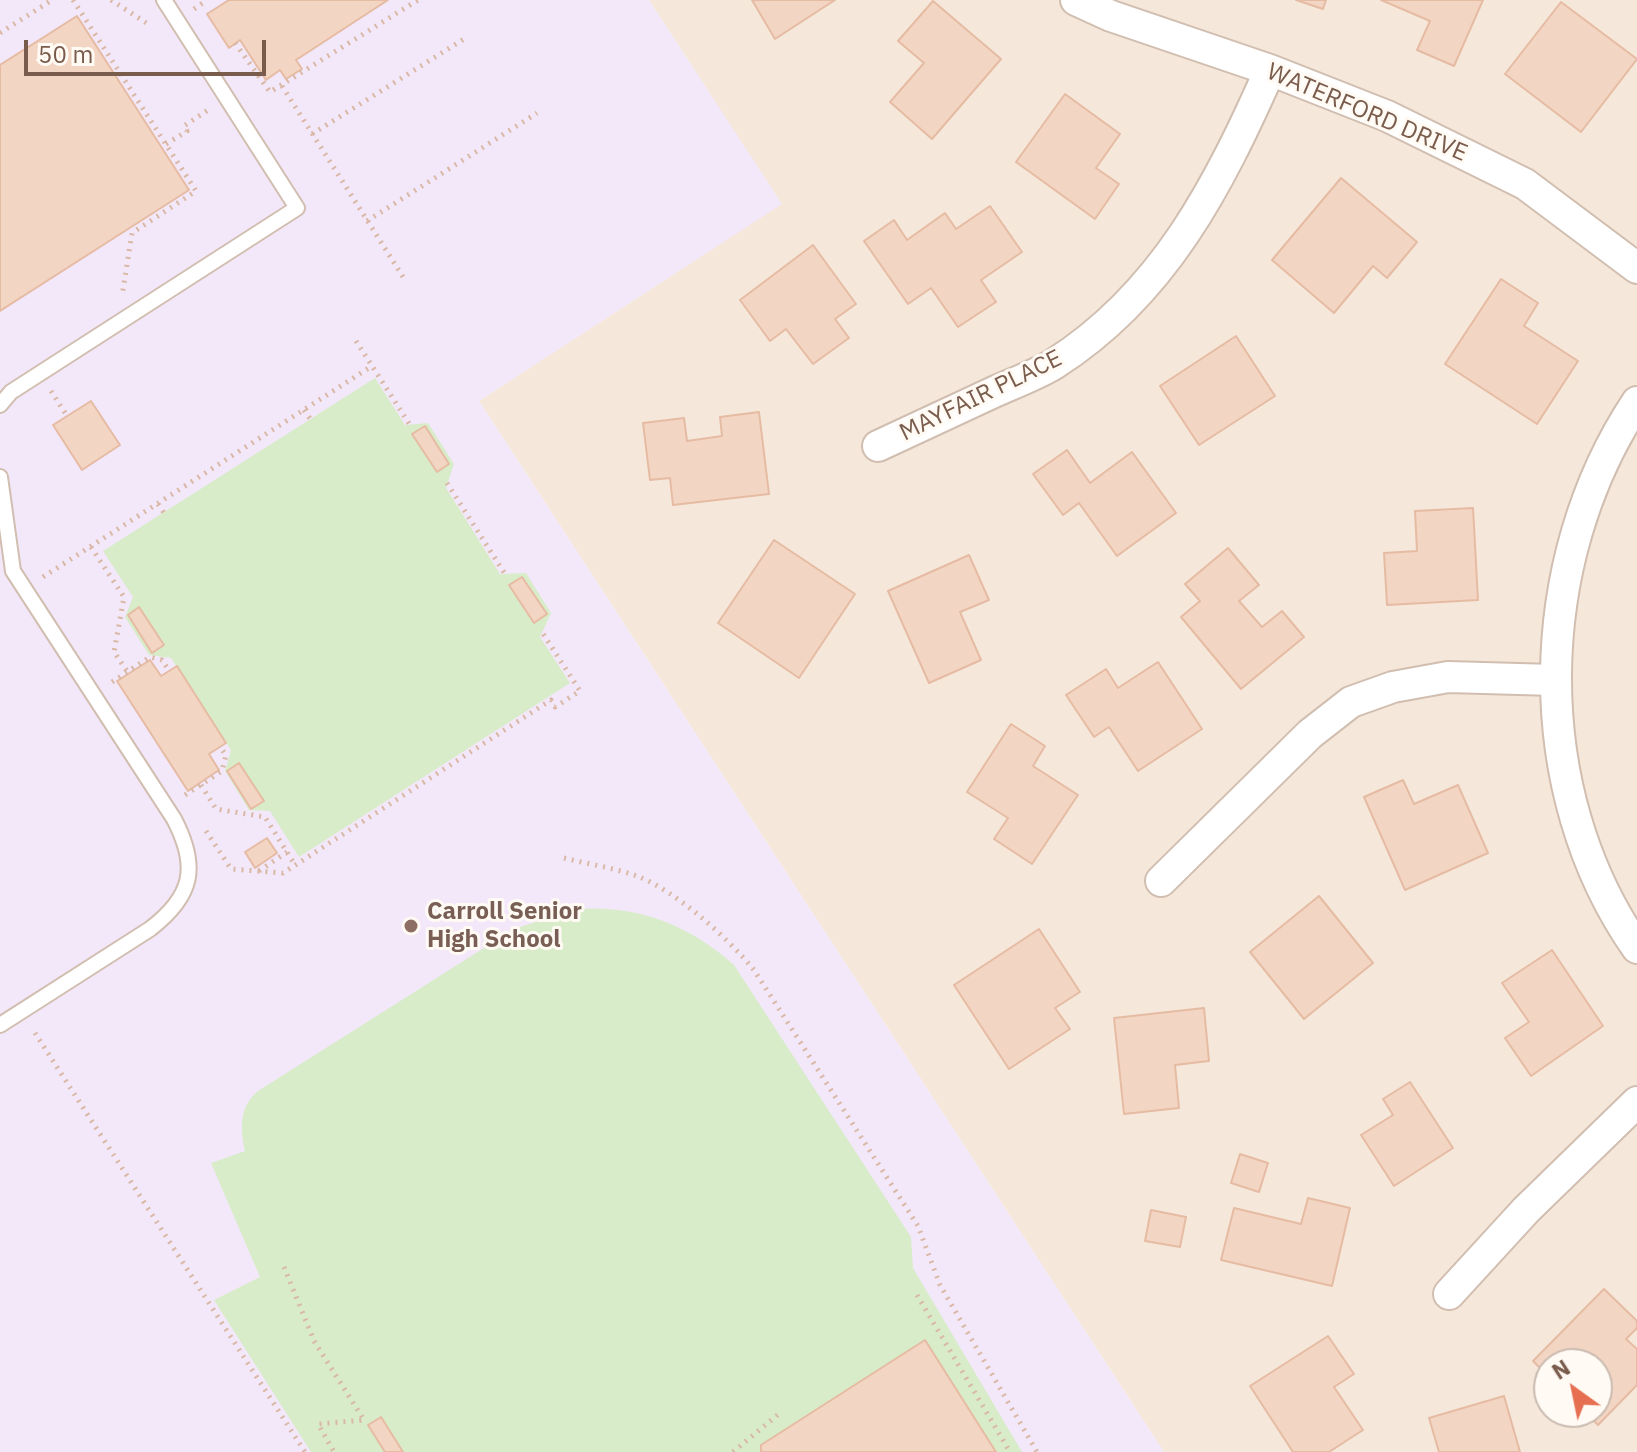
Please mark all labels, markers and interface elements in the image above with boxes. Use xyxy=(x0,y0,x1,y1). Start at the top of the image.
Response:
scale bar xyxy=(28,24,270,74)
text: 50 m xyxy=(38,38,93,70)
street label: WATERFORD DRIVE xyxy=(1262,58,1472,168)
street label: MAYFAIR PLACE xyxy=(895,344,1067,448)
place label: Carroll Senior High School xyxy=(427,898,582,954)
marker: Carroll Senior High School xyxy=(402,917,420,935)
north arrow xyxy=(1533,1348,1613,1428)
text: N xyxy=(1546,1353,1575,1386)

